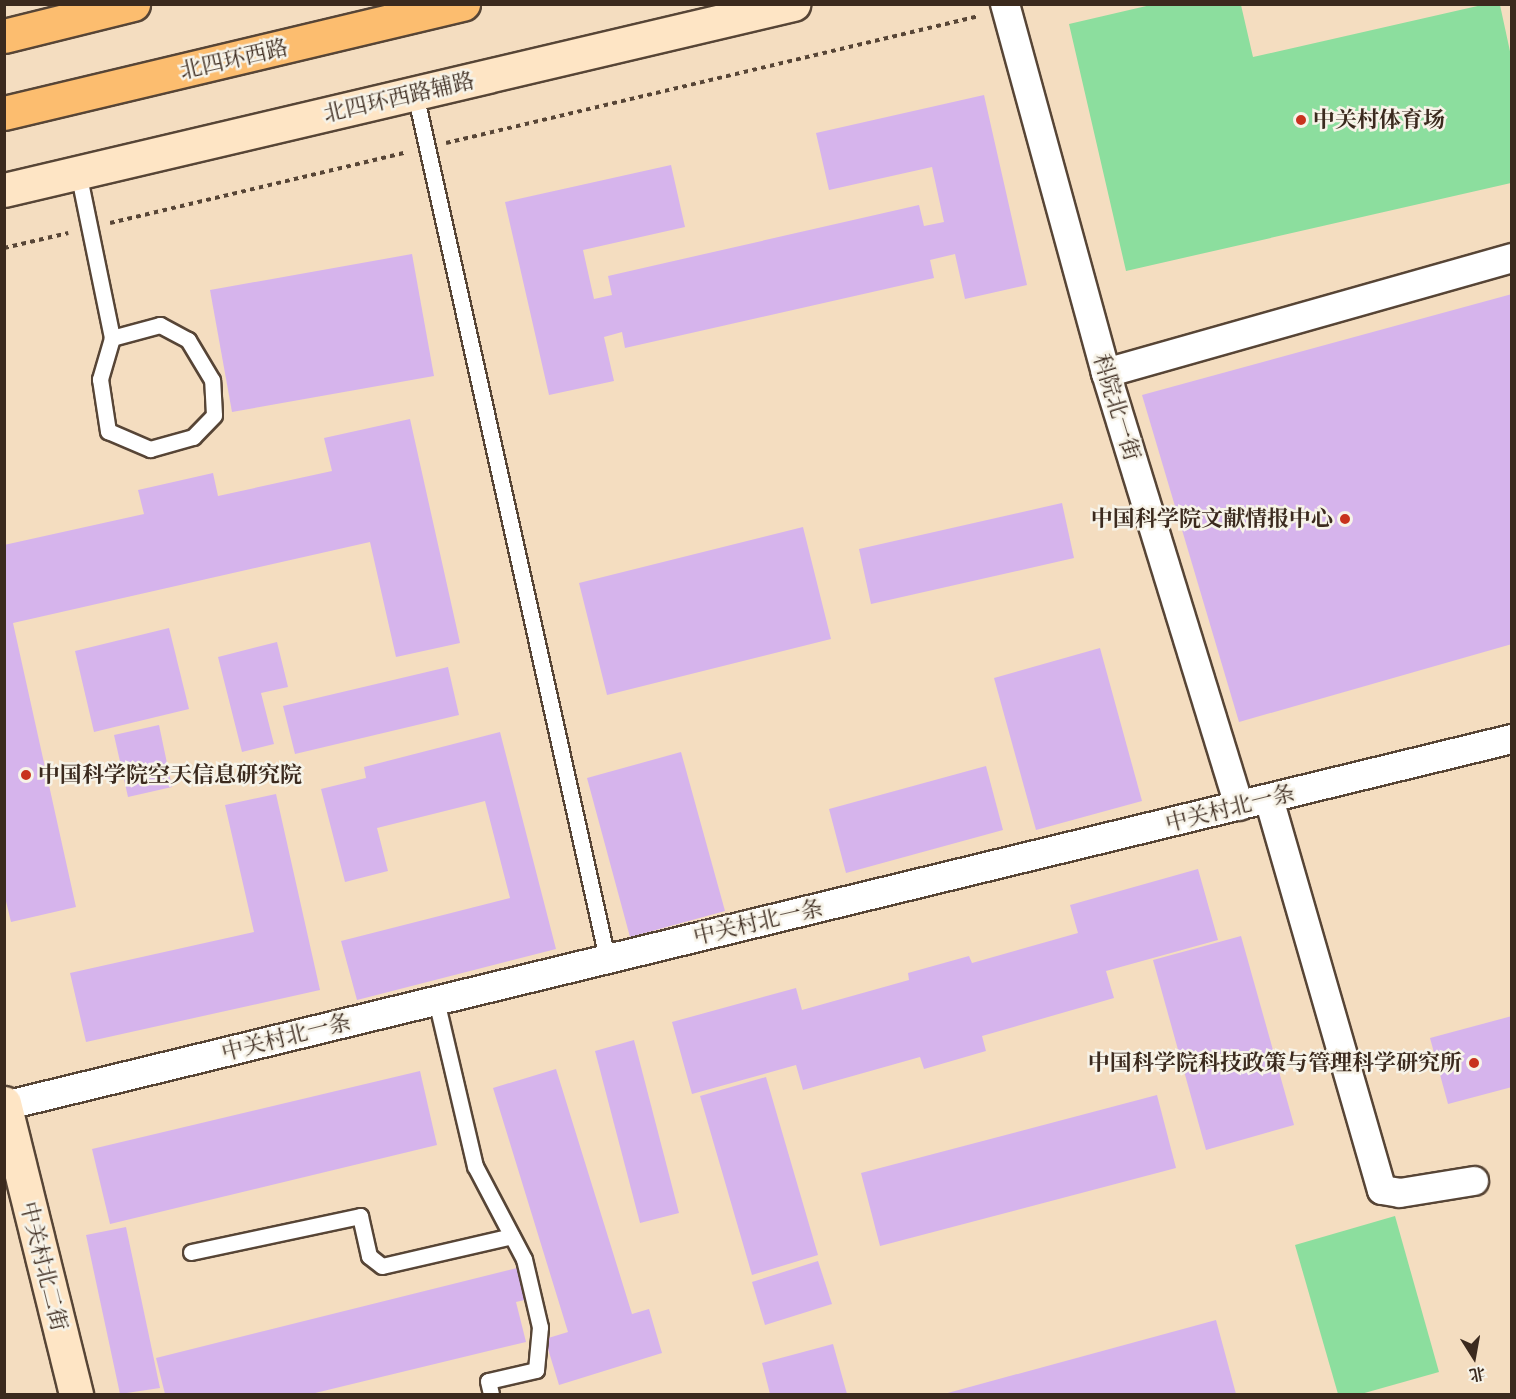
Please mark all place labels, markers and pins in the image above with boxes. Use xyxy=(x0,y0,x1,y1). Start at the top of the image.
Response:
place label: 中关村体育场 xyxy=(1313,107,1445,133)
marker: 中关村体育场 xyxy=(1294,113,1308,127)
place label: 中国科学院文献情报中心 xyxy=(1091,506,1333,532)
marker: 中国科学院文献情报中心 xyxy=(1338,512,1352,526)
place label: 中国科学院空天信息研究院 xyxy=(38,762,302,788)
marker: 中国科学院空天信息研究院 xyxy=(19,768,33,782)
place label: 中国科学院科技政策与管理科学研究所 xyxy=(1088,1050,1462,1076)
marker: 中国科学院科技政策与管理科学研究所 xyxy=(1467,1056,1481,1070)

